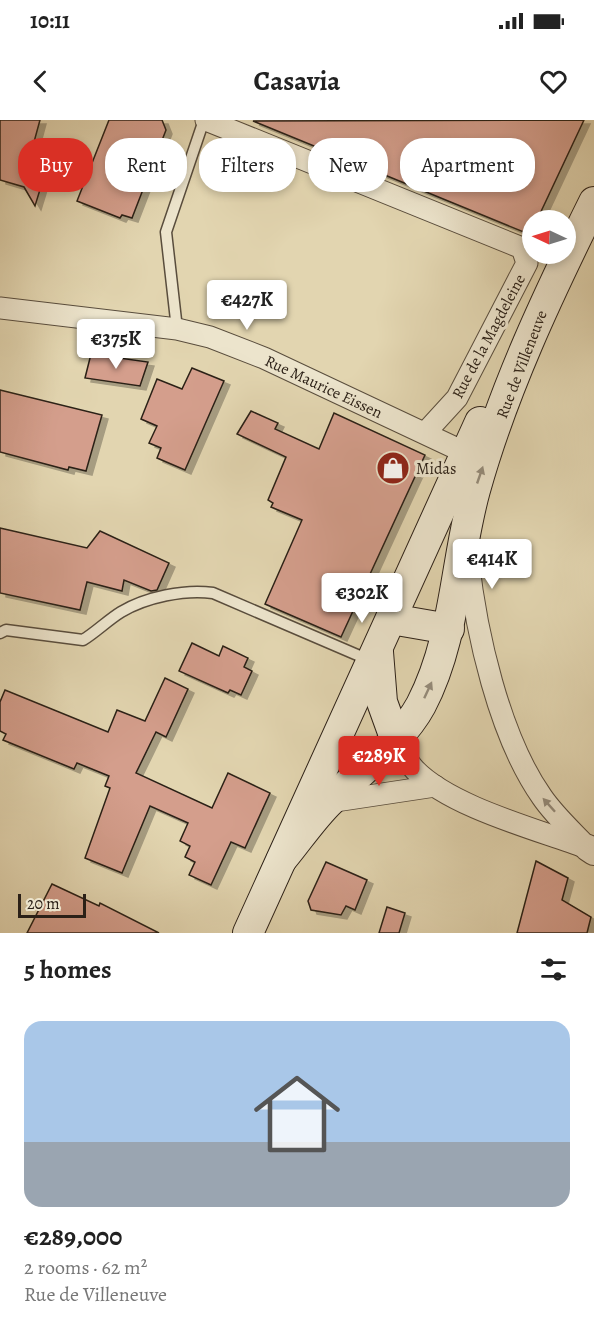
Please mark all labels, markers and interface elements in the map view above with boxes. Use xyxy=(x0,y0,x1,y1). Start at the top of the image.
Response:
text: 10:11 xyxy=(30,6,70,36)
text: Casavia xyxy=(254,63,340,99)
icon: back xyxy=(24,65,57,98)
icon: heart xyxy=(537,65,570,98)
chip: Buy xyxy=(18,138,93,192)
chip: Rent xyxy=(105,138,187,192)
chip: Filters xyxy=(199,138,296,192)
chip: New xyxy=(308,138,388,192)
chip: Apartment xyxy=(400,138,535,192)
north arrow xyxy=(522,210,576,264)
map controls xyxy=(522,210,576,264)
street label: Rue de la Magdeleine xyxy=(447,270,531,403)
pin: €427K xyxy=(205,280,289,331)
text: €427K xyxy=(221,286,273,313)
street label: Rue de Villeneuve xyxy=(491,307,553,422)
pin: €375K xyxy=(74,319,158,370)
text: €375K xyxy=(91,325,141,352)
street label: Rue Maurice Eissen xyxy=(261,350,386,424)
shop icon: Midas xyxy=(375,450,411,486)
place label: Midas xyxy=(416,458,456,480)
one-way arrow xyxy=(475,466,485,484)
pin: €414K xyxy=(450,539,534,590)
text: €414K xyxy=(467,545,517,572)
pin: €302K xyxy=(320,573,404,624)
text: €302K xyxy=(336,579,388,606)
one-way arrow xyxy=(423,682,432,699)
pin: €289K xyxy=(337,736,421,787)
text: €289K xyxy=(352,742,406,769)
one-way arrow xyxy=(543,798,556,813)
scale bar xyxy=(18,891,86,918)
text: 20 m xyxy=(27,893,60,915)
text: 5 homes xyxy=(24,952,112,987)
icon: filters xyxy=(537,953,570,986)
icon: home xyxy=(243,1060,351,1168)
text: €289,000 xyxy=(24,1219,122,1254)
text: 2 rooms · 62 m² xyxy=(24,1254,147,1281)
text: Rue de Villeneuve xyxy=(24,1281,167,1308)

